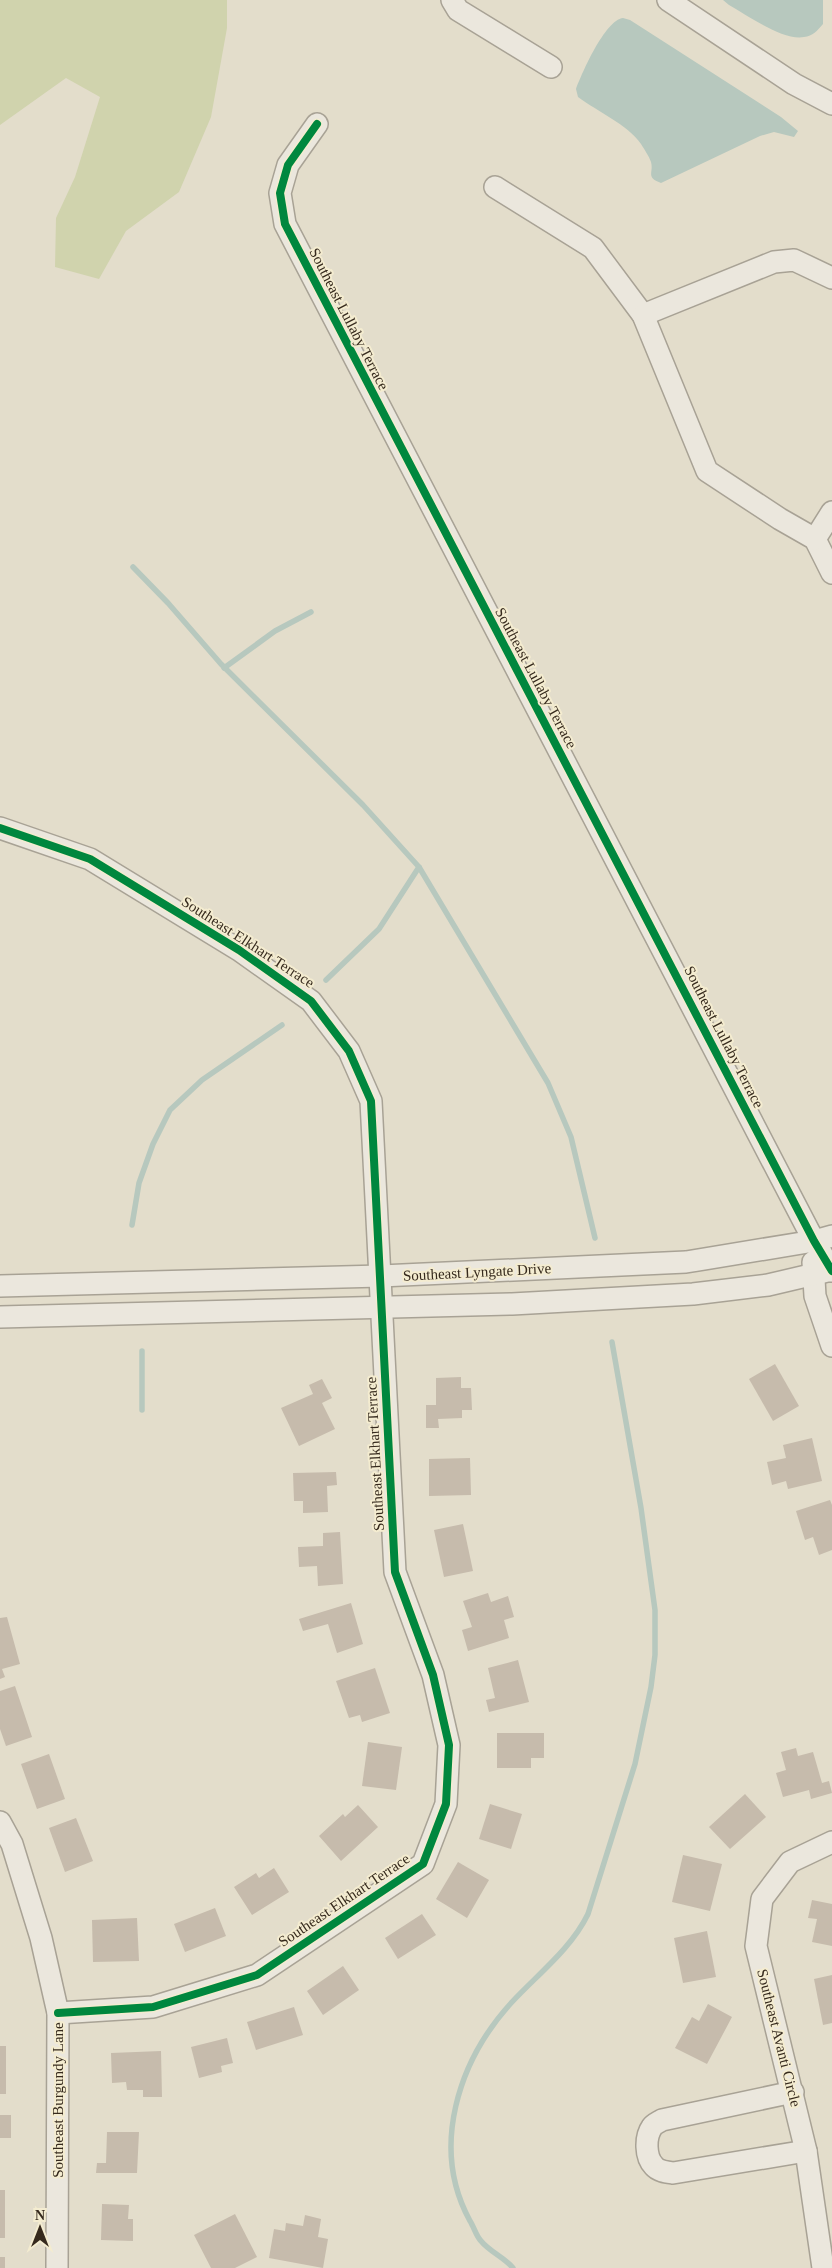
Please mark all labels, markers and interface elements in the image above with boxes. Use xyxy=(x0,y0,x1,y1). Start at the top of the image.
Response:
street label: Southeast Lullaby Terrace xyxy=(306,245,392,393)
street label: Southeast Lullaby Terrace xyxy=(492,605,580,751)
street label: Southeast Elkhart Terrace xyxy=(179,893,317,991)
street label: Southeast Lullaby Terrace xyxy=(681,963,767,1111)
street label: Southeast Lyngate Drive xyxy=(403,1260,552,1284)
street label: Southeast Elkhart Terrace xyxy=(363,1376,387,1532)
street label: Southeast Elkhart Terrace xyxy=(276,1850,413,1950)
street label: Southeast Avanti Circle xyxy=(754,1967,804,2109)
street label: Southeast Burgundy Lane xyxy=(50,2022,66,2178)
north arrow xyxy=(15,2203,65,2253)
text: N xyxy=(35,2208,45,2223)

